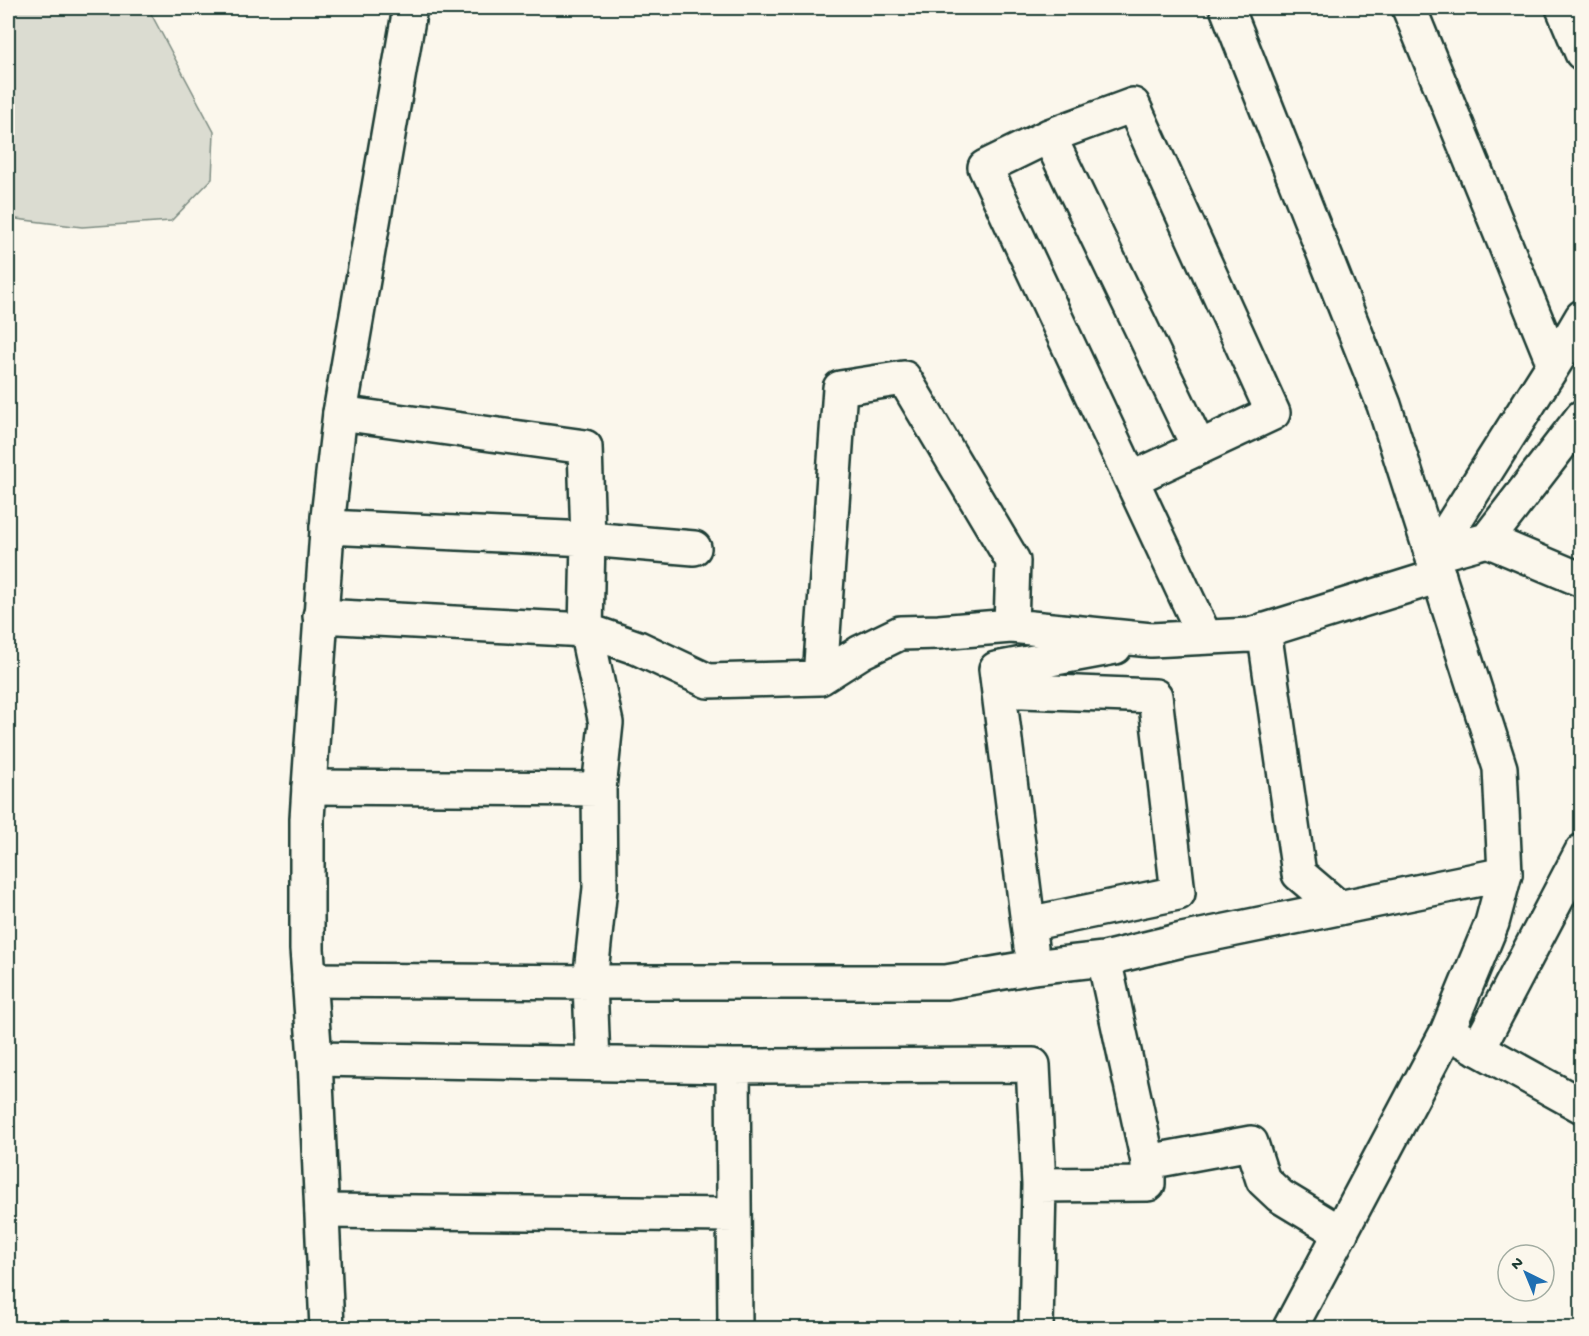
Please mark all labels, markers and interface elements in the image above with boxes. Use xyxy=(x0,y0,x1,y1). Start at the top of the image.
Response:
north arrow xyxy=(1496,1243,1556,1303)
text: N xyxy=(1508,1254,1529,1275)

